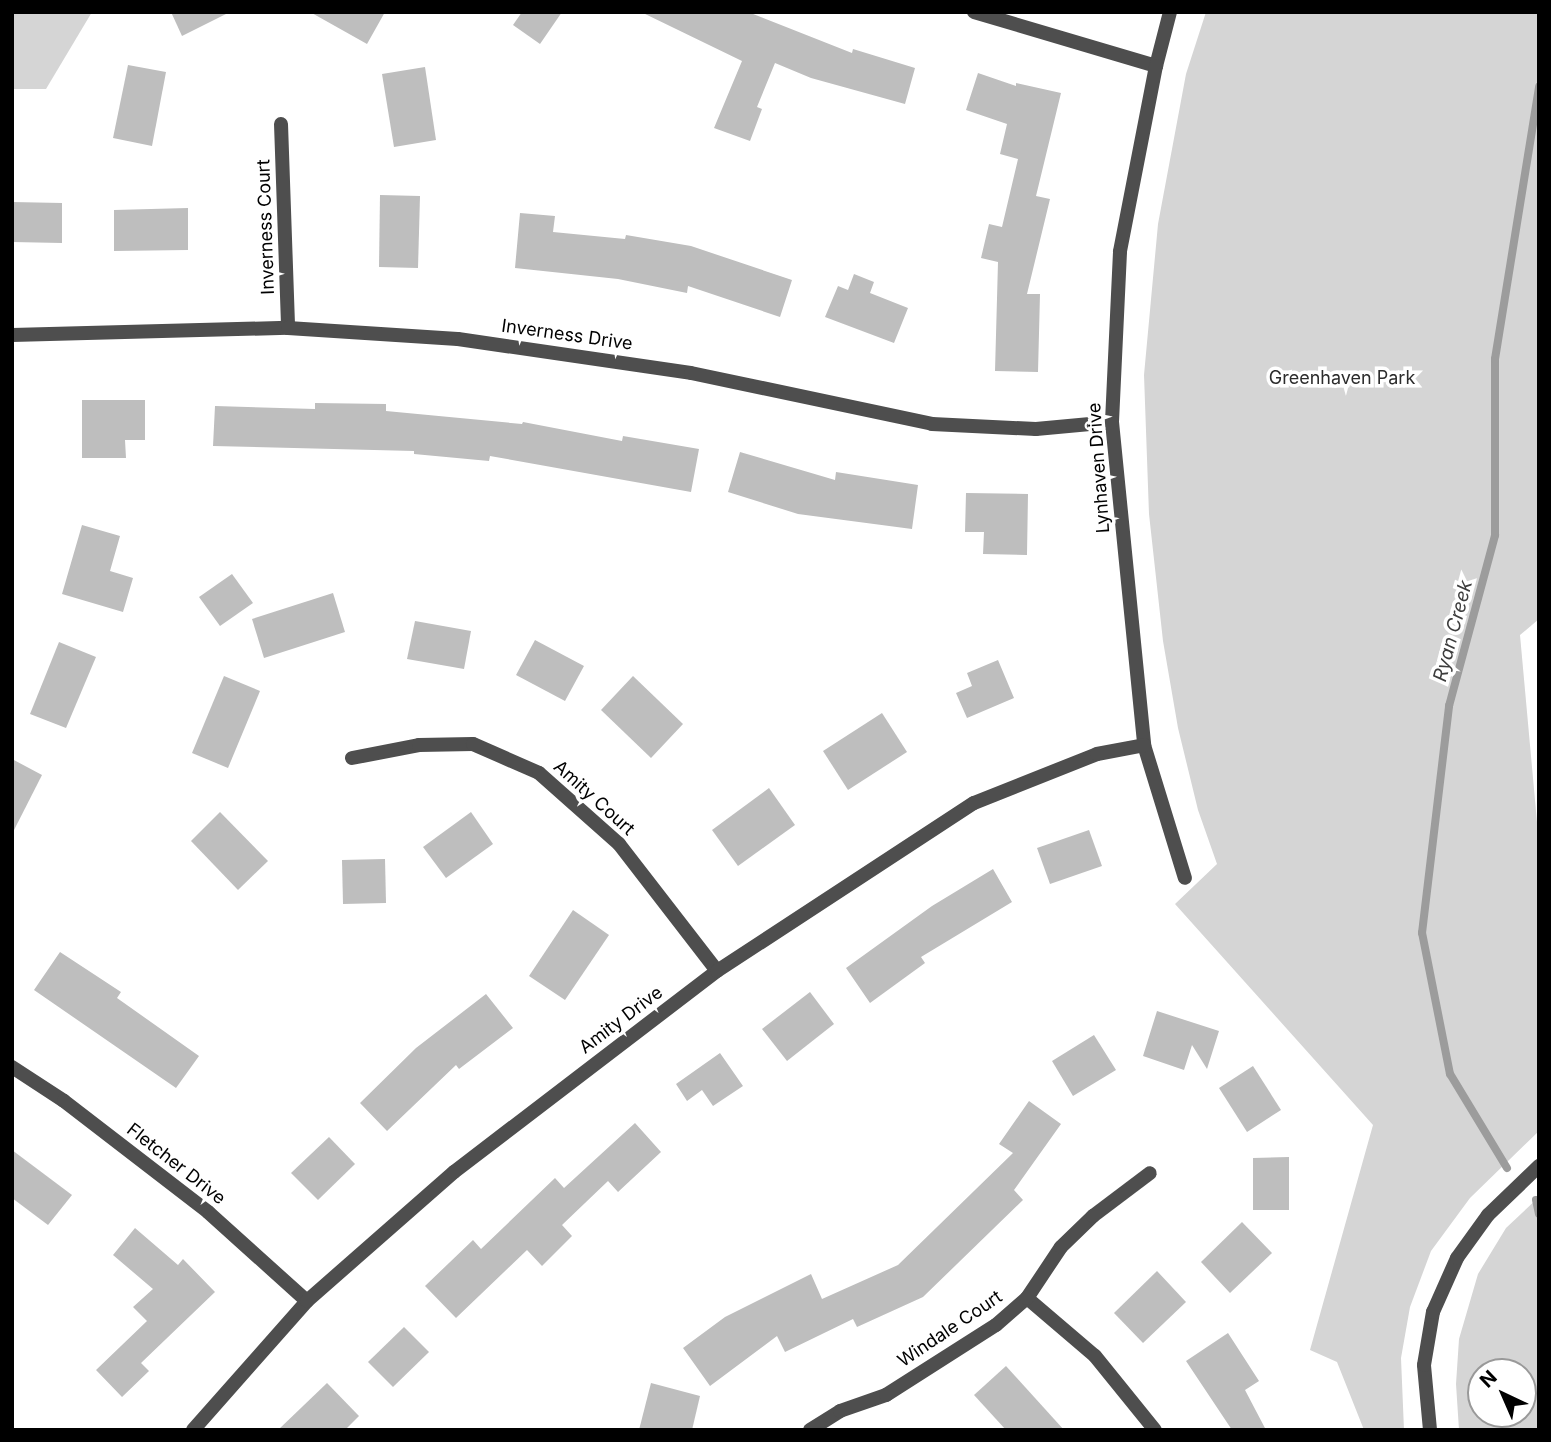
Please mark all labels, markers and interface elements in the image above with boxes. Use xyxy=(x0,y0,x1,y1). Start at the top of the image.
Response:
street label: Inverness Court xyxy=(253,159,279,295)
street label: Inverness Drive xyxy=(500,315,634,355)
park label: Greenhaven Park xyxy=(1269,367,1415,389)
street label: Lynhaven Drive xyxy=(1084,402,1114,534)
water label: Ryan Creek xyxy=(1429,578,1477,684)
street label: Amity Court xyxy=(549,756,639,840)
street label: Amity Drive xyxy=(575,982,667,1058)
street label: Fletcher Drive xyxy=(122,1119,230,1209)
street label: Windale Court xyxy=(894,1286,1006,1372)
north arrow xyxy=(1467,1358,1537,1428)
text: N xyxy=(1475,1366,1502,1392)

